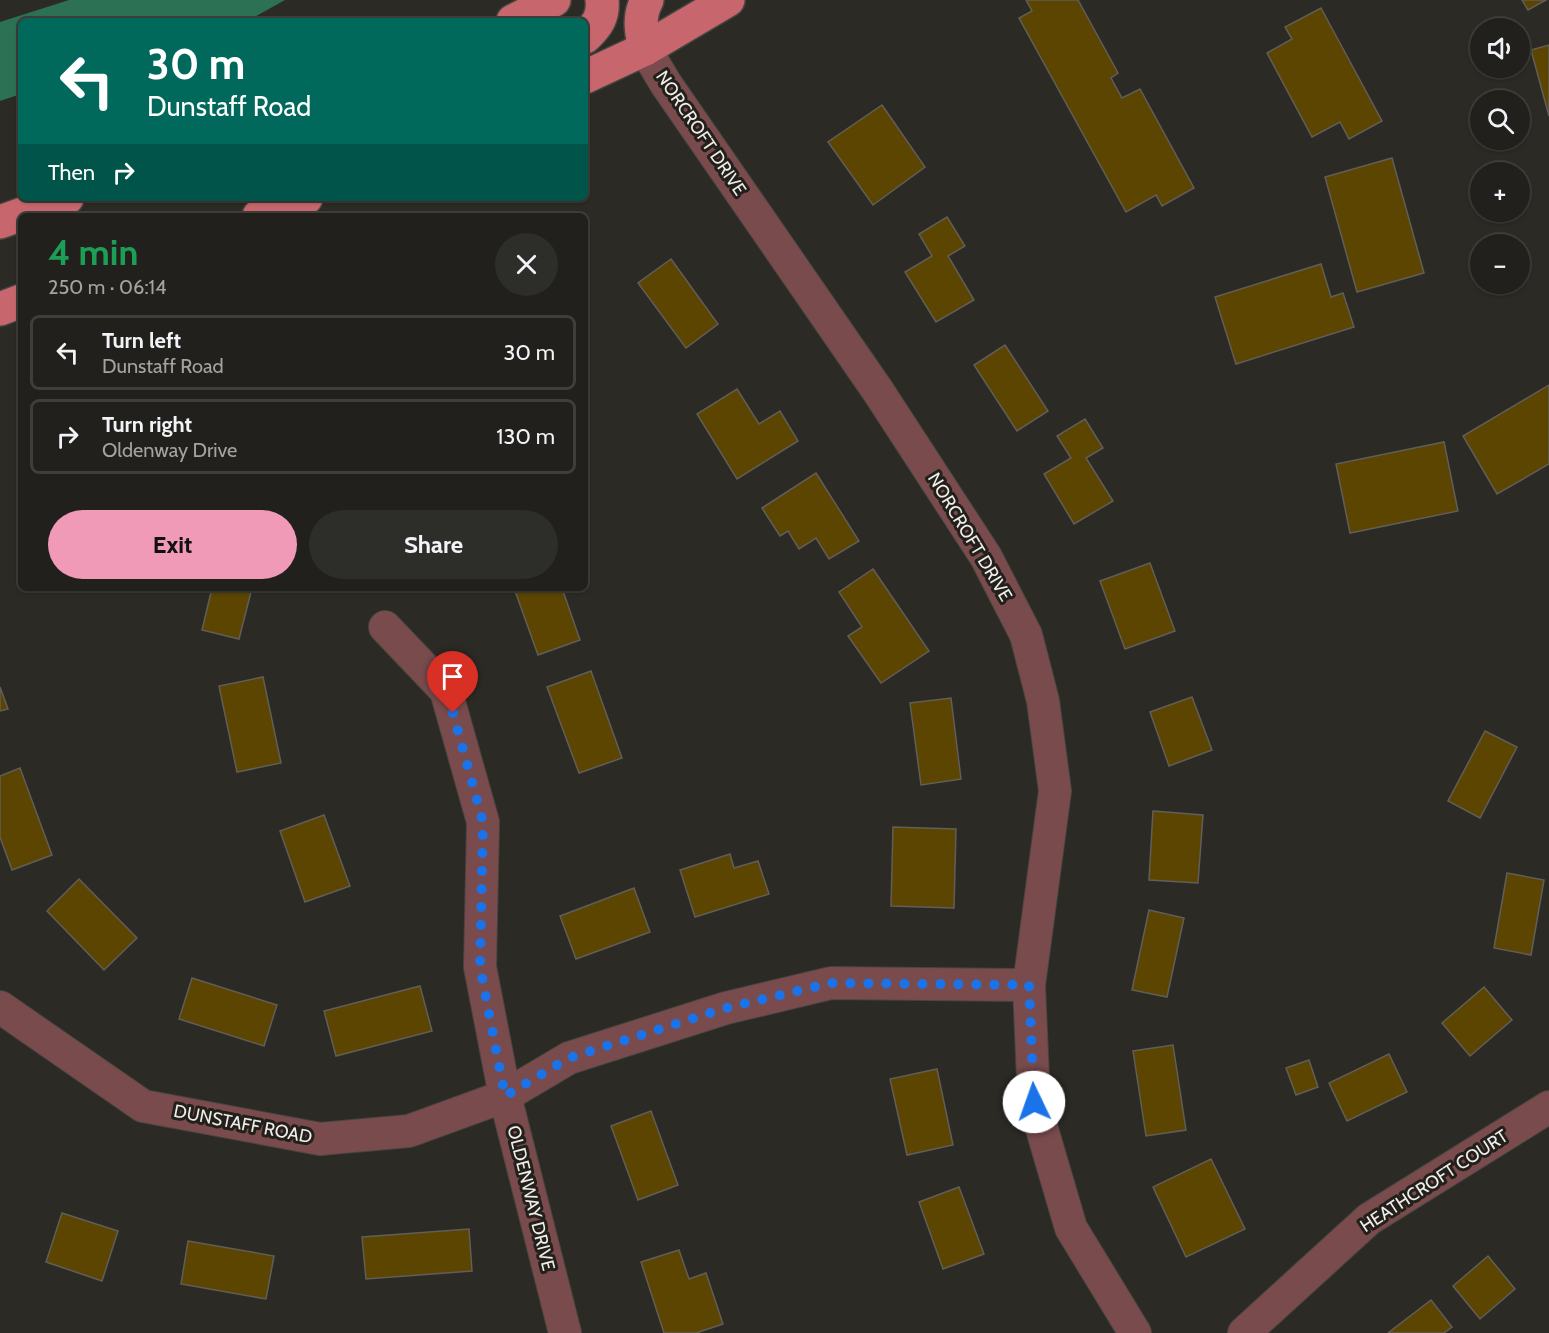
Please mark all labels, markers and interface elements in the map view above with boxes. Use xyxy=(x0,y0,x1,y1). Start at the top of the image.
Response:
map controls xyxy=(1470,18,1530,294)
button: sound xyxy=(1470,18,1530,78)
text: 30 m xyxy=(147,38,245,90)
icon: left xyxy=(48,42,126,120)
street label: NORCROFT DRIVE xyxy=(651,66,751,200)
text: Dunstaff Road xyxy=(147,90,311,123)
button: search xyxy=(1470,90,1530,150)
icon: right xyxy=(107,156,140,189)
text: Then xyxy=(48,159,95,186)
button: + xyxy=(1470,162,1530,222)
text: 4 min xyxy=(48,230,138,274)
button: close xyxy=(495,233,558,296)
button: − xyxy=(1470,234,1530,294)
text: 250 m · 06:14 xyxy=(48,275,167,299)
text: Turn left xyxy=(102,327,181,354)
icon: left xyxy=(51,336,84,369)
text: 30 m xyxy=(503,339,555,366)
text: Dunstaff Road xyxy=(102,354,224,378)
text: Turn right xyxy=(102,411,192,438)
icon: right xyxy=(51,420,84,453)
text: 130 m xyxy=(496,423,555,450)
text: Oldenway Drive xyxy=(102,438,237,462)
street label: NORCROFT DRIVE xyxy=(923,469,1017,605)
button: Exit xyxy=(48,510,297,579)
button: Share xyxy=(309,510,558,579)
pin xyxy=(427,651,478,713)
icon: arrive xyxy=(436,660,469,693)
position arrow xyxy=(1002,1070,1066,1134)
street label: DUNSTAFF ROAD xyxy=(172,1100,314,1148)
street label: OLDENWAY DRIVE xyxy=(502,1123,560,1273)
street label: HEATHCROFT COURT xyxy=(1356,1125,1512,1237)

